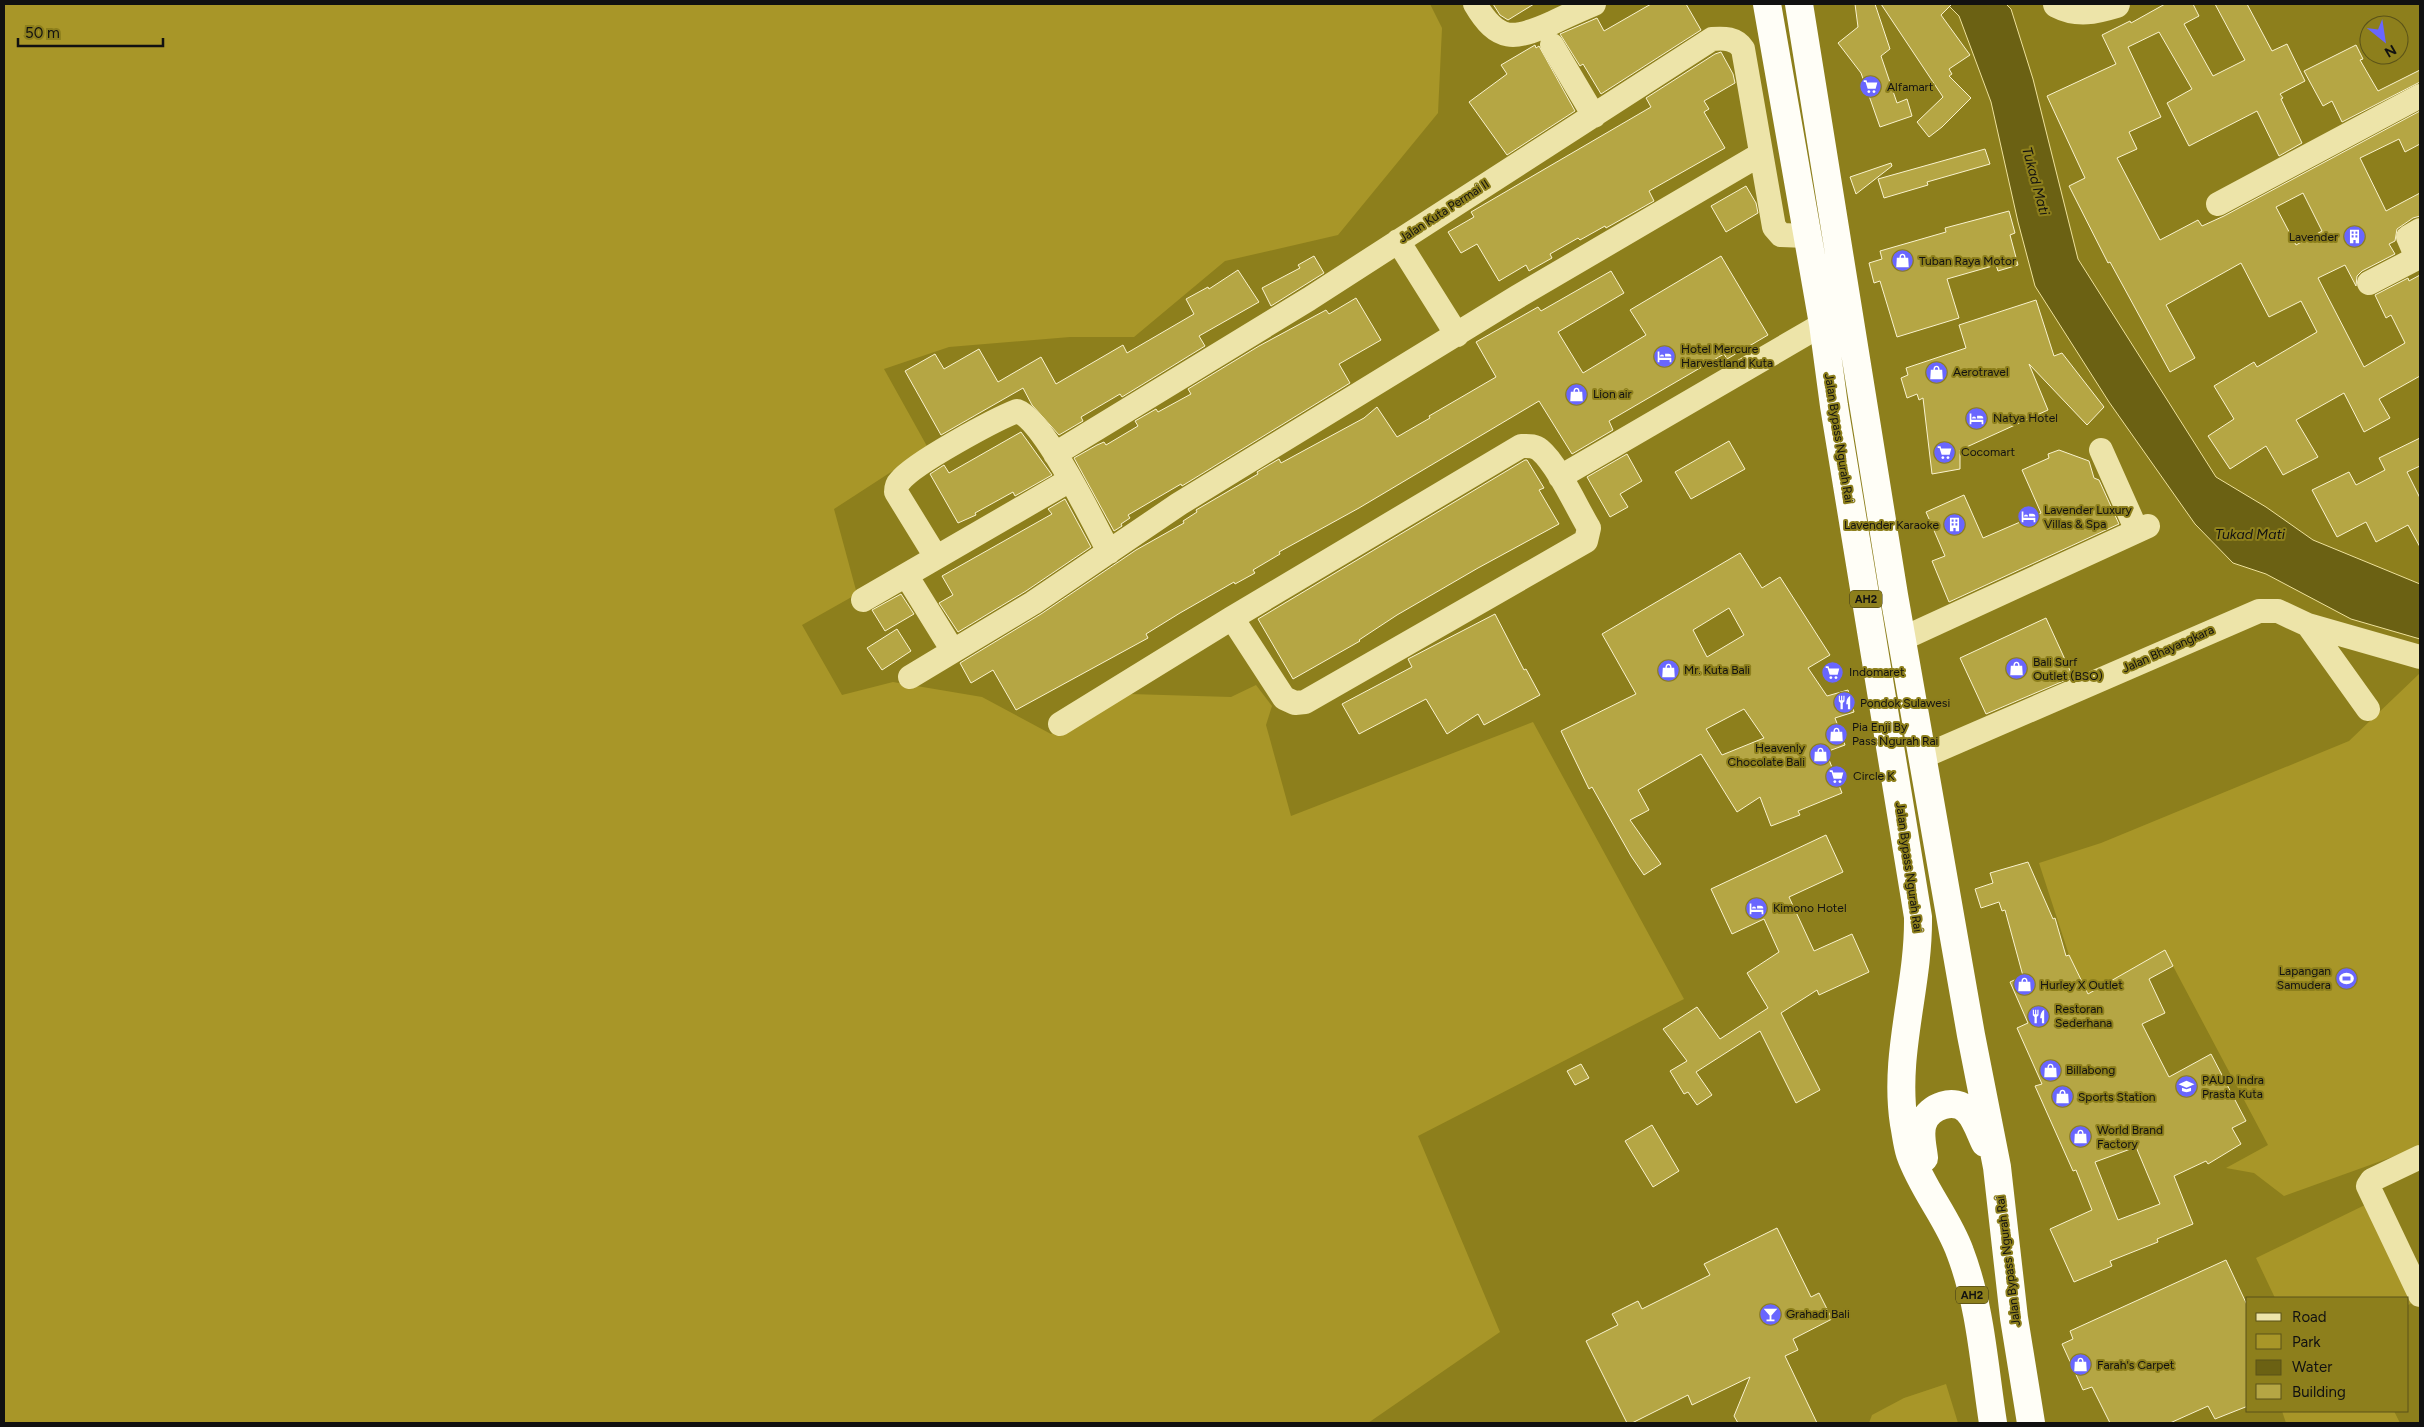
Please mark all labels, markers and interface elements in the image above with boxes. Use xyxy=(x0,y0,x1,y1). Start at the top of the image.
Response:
scale bar xyxy=(18,15,162,47)
north arrow xyxy=(2359,15,2409,65)
text: 50 m xyxy=(25,24,60,42)
text: N xyxy=(2381,41,2399,61)
supermarket icon: Alfamart xyxy=(1859,75,1883,99)
place label: Alfamart xyxy=(1887,80,1934,94)
water label: Tukad Mati xyxy=(2018,145,2053,218)
street label: Jalan Kuta Permai II xyxy=(1396,177,1492,245)
building icon: Lavender xyxy=(2342,225,2366,249)
place label: Lavender xyxy=(2289,230,2338,244)
shop icon: Tuban Raya Motor xyxy=(1891,249,1915,273)
place label: Tuban Raya Motor xyxy=(1919,254,2016,268)
place label: Hotel Mercure Harvestland Kuta xyxy=(1681,342,1773,370)
hotel icon: Hotel Mercure Harvestland Kuta xyxy=(1653,344,1677,368)
shop icon: Aerotravel xyxy=(1925,360,1949,384)
place label: Aerotravel xyxy=(1953,365,2009,379)
street label: Jalan Bypass Ngurah Rai xyxy=(1822,372,1856,504)
shop icon: Lion air xyxy=(1565,382,1589,406)
place label: Lion air xyxy=(1593,387,1632,401)
hotel icon: Natya Hotel xyxy=(1965,406,1989,430)
place label: Natya Hotel xyxy=(1993,411,2058,425)
supermarket icon: Cocomart xyxy=(1933,440,1957,464)
place label: Cocomart xyxy=(1961,445,2015,459)
place label: Lavender Luxury Villas & Spa xyxy=(2044,503,2133,531)
hotel icon: Lavender Luxury Villas & Spa xyxy=(2016,505,2040,529)
building icon: Lavender Karaoke xyxy=(1943,513,1967,537)
place label: Lavender Karaoke xyxy=(1844,518,1939,532)
water label: Tukad Mati xyxy=(2215,526,2286,543)
road number: AH2 xyxy=(1850,590,1882,608)
street label: Jalan Bhayangkara xyxy=(2120,623,2216,675)
place label: Bali Surf Outlet (BSO) xyxy=(2033,655,2103,683)
shop icon: Bali Surf Outlet (BSO) xyxy=(2005,657,2029,681)
shop icon: Mr. Kuta Bali xyxy=(1656,658,1680,682)
supermarket icon: Indomaret xyxy=(1821,660,1845,684)
place label: Mr. Kuta Bali xyxy=(1684,663,1750,677)
place label: Indomaret xyxy=(1849,665,1905,679)
restaurant icon: Pondok Sulawesi xyxy=(1832,691,1856,715)
place label: Pondok Sulawesi xyxy=(1860,696,1950,710)
place label: Pia Enji By Pass Ngurah Rai xyxy=(1852,720,1938,748)
shop icon: Pia Enji By Pass Ngurah Rai xyxy=(1824,722,1848,746)
place label: Heavenly Chocolate Bali xyxy=(1728,741,1806,769)
shop icon: Heavenly Chocolate Bali xyxy=(1809,743,1833,767)
supermarket icon: Circle K xyxy=(1825,764,1849,788)
place label: Circle K xyxy=(1853,769,1895,783)
street label: Jalan Bypass Ngurah Rai xyxy=(1893,801,1925,933)
hotel icon: Kimono Hotel xyxy=(1745,896,1769,920)
place label: Kimono Hotel xyxy=(1773,901,1847,915)
place label: Lapangan Samudera xyxy=(2277,964,2331,992)
sports icon: Lapangan Samudera xyxy=(2335,966,2359,990)
shop icon: Hurley X Outlet xyxy=(2012,973,2036,997)
place label: Hurley X Outlet xyxy=(2040,978,2123,992)
place label: Restoran Sederhana xyxy=(2055,1002,2112,1030)
restaurant icon: Restoran Sederhana xyxy=(2027,1004,2051,1028)
shop icon: Billabong xyxy=(2038,1058,2062,1082)
place label: Billabong xyxy=(2066,1063,2115,1077)
place label: PAUD Indra Prasta Kuta xyxy=(2202,1073,2264,1101)
school or university icon: PAUD Indra Prasta Kuta xyxy=(2174,1075,2198,1099)
shop icon: Sports Station xyxy=(2050,1085,2074,1109)
place label: Sports Station xyxy=(2078,1090,2156,1104)
place label: World Brand Factory xyxy=(2097,1123,2163,1151)
shop icon: World Brand Factory xyxy=(2069,1125,2093,1149)
street label: Jalan Bypass Ngurah Rai xyxy=(1993,1195,2023,1327)
road number: AH2 xyxy=(1956,1286,1988,1304)
legend xyxy=(2246,1297,2409,1412)
bar icon: Grahadi Bali xyxy=(1758,1302,1782,1326)
place label: Grahadi Bali xyxy=(1786,1307,1850,1321)
text: Road xyxy=(2292,1308,2327,1326)
text: Park xyxy=(2292,1333,2321,1351)
shop icon: Farah's Carpet xyxy=(2069,1353,2093,1377)
place label: Farah's Carpet xyxy=(2097,1358,2175,1372)
text: Water xyxy=(2292,1358,2332,1376)
text: Building xyxy=(2292,1383,2346,1401)

